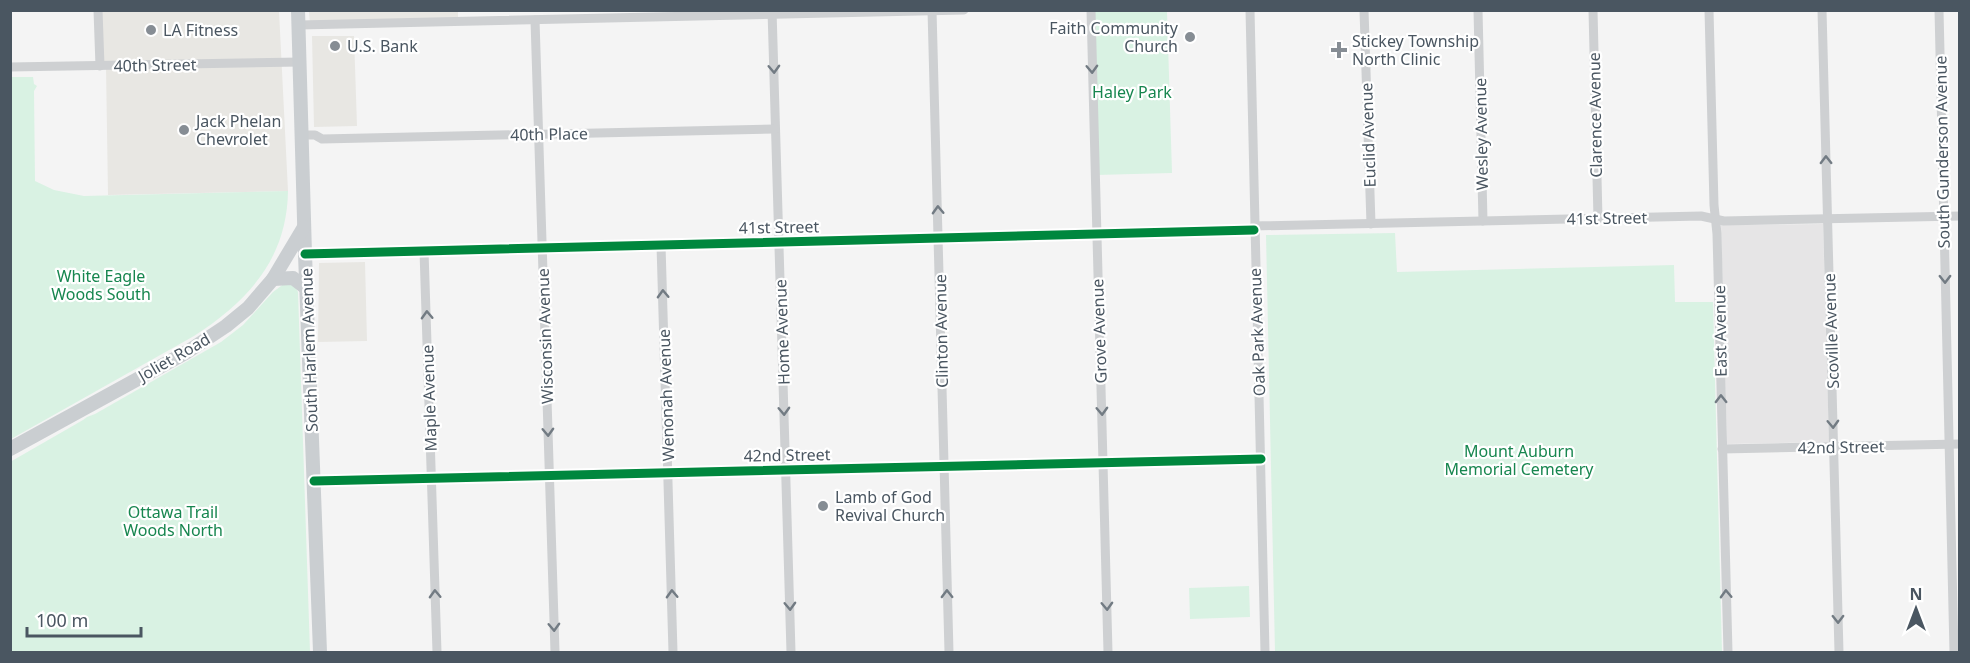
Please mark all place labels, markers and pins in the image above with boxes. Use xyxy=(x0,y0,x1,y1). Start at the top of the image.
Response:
place label: Faith Community Church xyxy=(1049,17,1179,57)
place label: LA Fitness xyxy=(163,19,238,41)
marker: LA Fitness xyxy=(144,23,158,37)
marker: Faith Community Church xyxy=(1183,30,1197,44)
place label: Stickey Township North Clinic xyxy=(1352,30,1479,70)
place label: U.S. Bank xyxy=(347,35,418,57)
marker: U.S. Bank xyxy=(328,39,342,53)
marker: Stickey Township North Clinic xyxy=(1330,41,1348,59)
place label: Jack Phelan Chevrolet xyxy=(194,110,281,150)
marker: Jack Phelan Chevrolet xyxy=(177,123,191,137)
place label: Lamb of God Revival Church xyxy=(835,486,945,526)
marker: Lamb of God Revival Church xyxy=(816,499,830,513)

